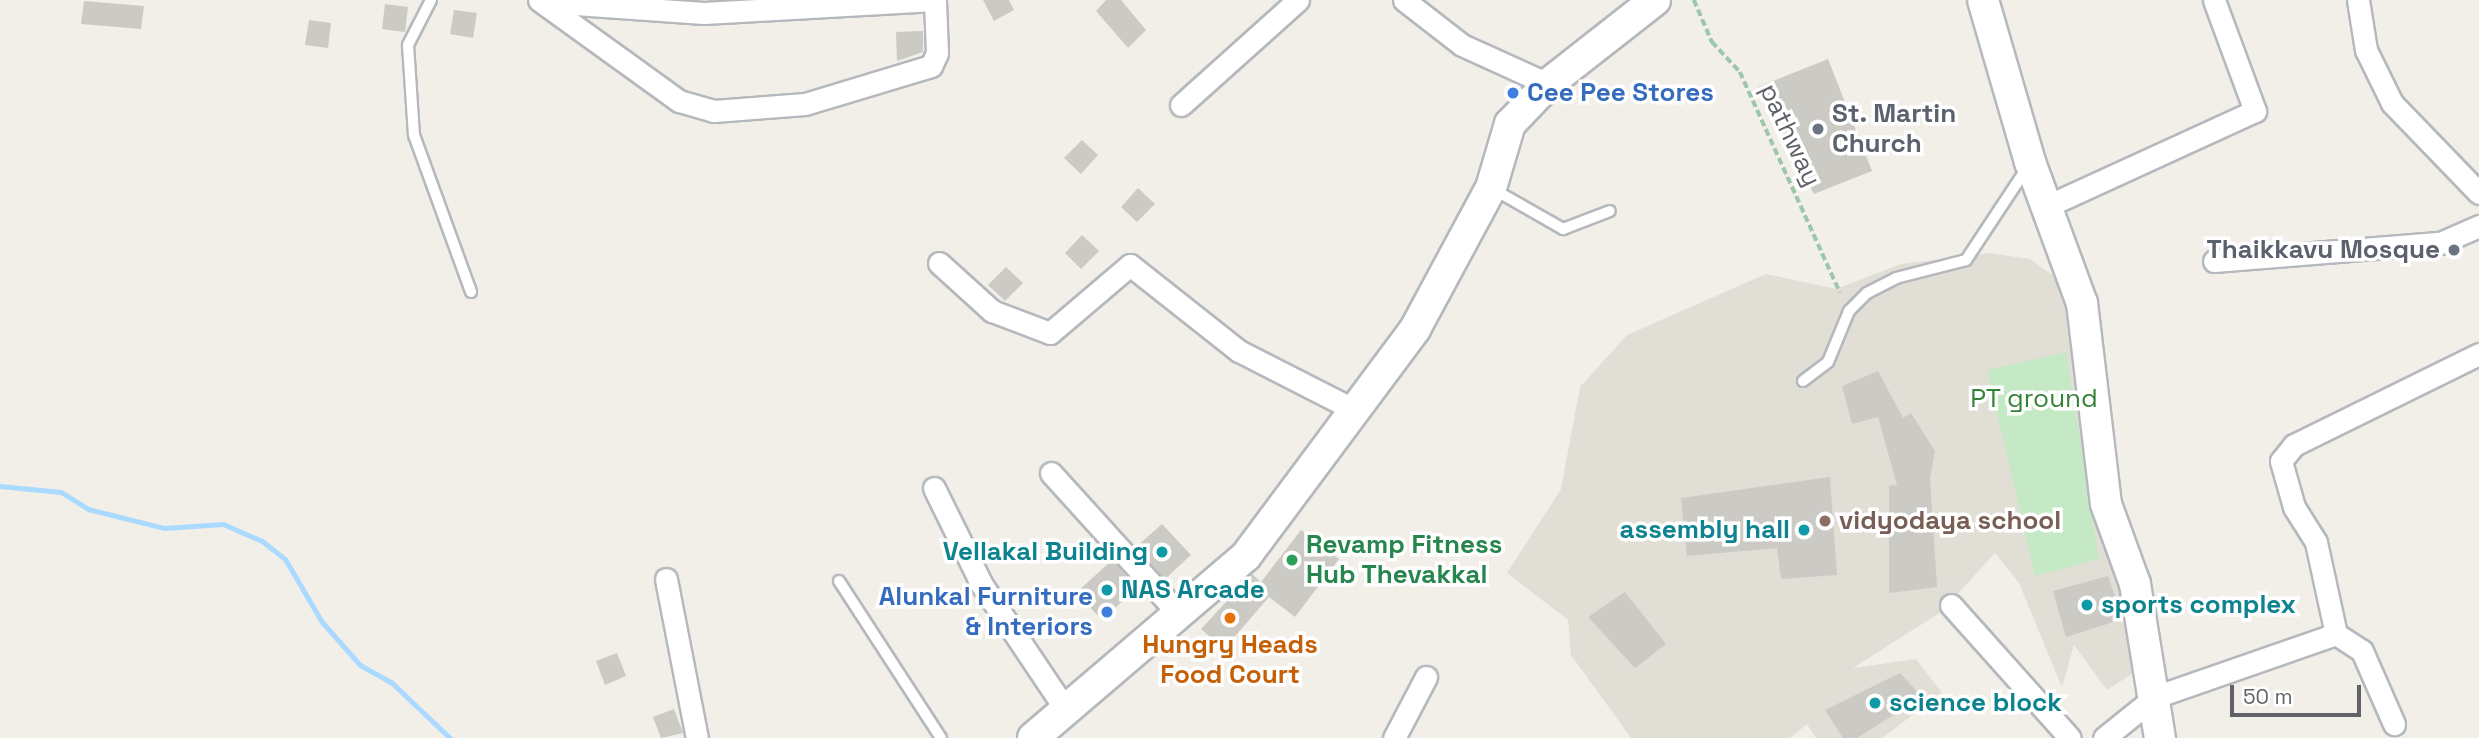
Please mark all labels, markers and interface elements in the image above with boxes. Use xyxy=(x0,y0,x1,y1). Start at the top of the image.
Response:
place label: Cee Pee Stores xyxy=(1527,77,1714,109)
street label: pathway xyxy=(1753,79,1827,191)
marker: Cee Pee Stores xyxy=(1505,85,1521,101)
place label: St. Martin Church xyxy=(1832,98,1957,160)
marker: St. Martin Church xyxy=(1810,121,1826,137)
place label: Thaikkavu Mosque xyxy=(2206,234,2440,266)
marker: Thaikkavu Mosque xyxy=(2446,242,2462,258)
park label: PT ground xyxy=(1970,383,2098,415)
place label: vidyodaya school xyxy=(1839,505,2061,537)
marker: vidyodaya school xyxy=(1817,513,1833,529)
place label: assembly hall xyxy=(1620,514,1790,546)
marker: assembly hall xyxy=(1796,522,1812,538)
place label: Revamp Fitness Hub Thevakkal xyxy=(1306,529,1502,590)
place label: Vellakal Building xyxy=(943,536,1148,568)
marker: Vellakal Building xyxy=(1154,544,1170,560)
marker: Revamp Fitness Hub Thevakkal xyxy=(1284,552,1300,568)
place label: NAS Arcade xyxy=(1121,574,1265,606)
place label: Alunkal Furniture & Interiors xyxy=(879,581,1093,642)
marker: NAS Arcade xyxy=(1099,582,1115,598)
place label: sports complex xyxy=(2101,589,2296,621)
marker: sports complex xyxy=(2079,597,2095,613)
marker: Alunkal Furniture & Interiors xyxy=(1099,604,1115,620)
marker: Hungry Heads Food Court xyxy=(1222,610,1238,626)
place label: Hungry Heads Food Court xyxy=(1142,629,1318,690)
scale bar xyxy=(2234,672,2365,716)
text: 50 m xyxy=(2243,683,2293,710)
place label: science block xyxy=(1889,687,2062,719)
marker: science block xyxy=(1867,695,1883,711)

